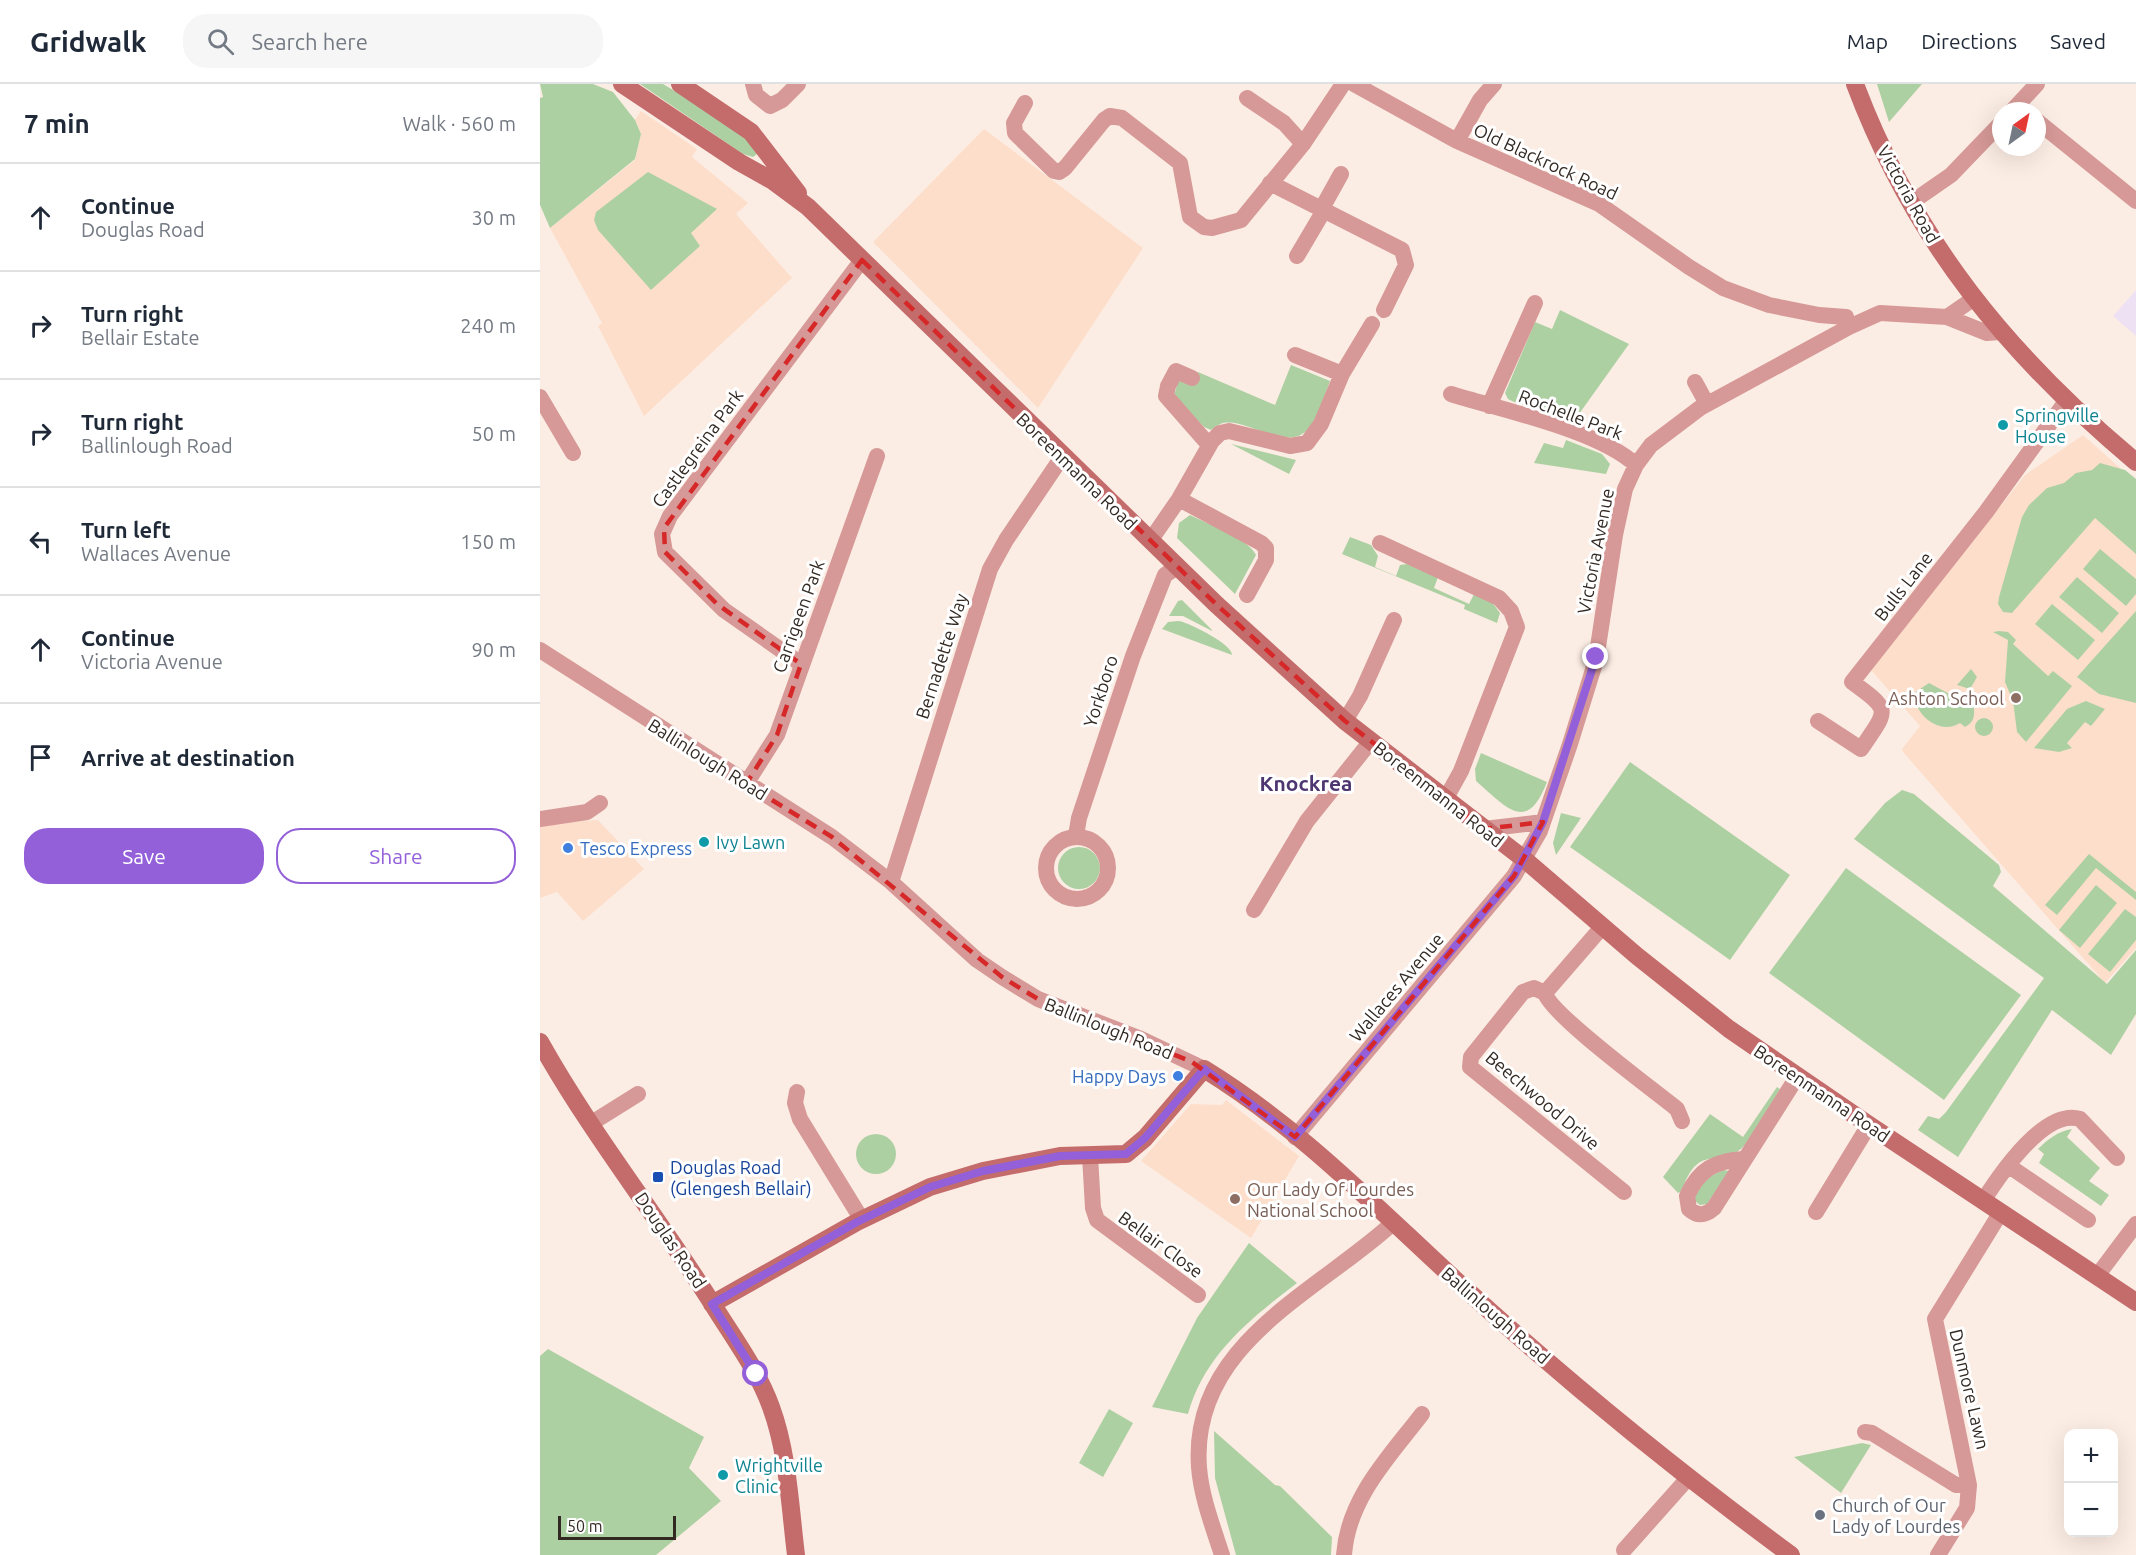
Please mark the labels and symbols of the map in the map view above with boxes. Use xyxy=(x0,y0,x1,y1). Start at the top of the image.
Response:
north arrow xyxy=(1992,102,2046,156)
street label: Old Blackrock Road xyxy=(1471,119,1621,203)
street label: Victoria Road xyxy=(1874,142,1944,246)
street label: Castlegreina Park xyxy=(648,385,746,511)
street label: Rochelle Park xyxy=(1516,385,1626,443)
place label: Springville House xyxy=(2015,405,2099,446)
street label: Boreenmanna Road xyxy=(1013,409,1141,533)
marker: Springville House xyxy=(1996,418,2010,432)
street label: Victoria Avenue xyxy=(1573,486,1617,616)
street label: Bulls Lane xyxy=(1870,548,1936,624)
street label: Carrigeen Park xyxy=(768,557,828,675)
street label: Bernadette Way xyxy=(911,591,971,721)
route end xyxy=(1582,643,1608,669)
street label: Yorkboro xyxy=(1079,652,1121,730)
place label: Ashton School xyxy=(1888,688,2004,708)
marker: Ashton School xyxy=(2009,691,2023,705)
street label: Ballinlough Road xyxy=(645,714,771,804)
street label: Boreenmanna Road xyxy=(1370,737,1508,851)
district label: Knockrea xyxy=(1260,771,1352,795)
place label: Ivy Lawn xyxy=(716,832,785,852)
marker: Ivy Lawn xyxy=(697,835,711,849)
place label: Tesco Express xyxy=(580,838,692,858)
marker: Tesco Express xyxy=(561,841,575,855)
street label: Wallaces Avenue xyxy=(1345,929,1447,1045)
street label: Ballinlough Road xyxy=(1042,993,1176,1063)
street label: Boreenmanna Road xyxy=(1750,1040,1894,1146)
street label: Beechwood Drive xyxy=(1482,1047,1604,1153)
place label: Happy Days xyxy=(1072,1066,1166,1086)
marker: Happy Days xyxy=(1171,1069,1185,1083)
place label: Douglas Road (Glengesh Bellair) xyxy=(670,1157,812,1199)
marker: Douglas Road (Glengesh Bellair) xyxy=(651,1170,665,1184)
place label: Our Lady Of Lourdes National School xyxy=(1247,1179,1414,1220)
street label: Douglas Road xyxy=(632,1188,710,1292)
marker: Our Lady Of Lourdes National School xyxy=(1228,1192,1242,1206)
street label: Bellair Close xyxy=(1115,1207,1207,1281)
street label: Ballinlough Road xyxy=(1438,1263,1554,1367)
street label: Dunmore Lawn xyxy=(1946,1327,1994,1451)
route start xyxy=(742,1360,768,1386)
place label: Wrightville Clinic xyxy=(735,1455,823,1496)
marker: Wrightville Clinic xyxy=(716,1468,730,1482)
place label: Church of Our Lady of Lourdes xyxy=(1832,1495,1961,1536)
marker: Church of Our Lady of Lourdes xyxy=(1813,1508,1827,1522)
scale bar xyxy=(558,1513,676,1540)

